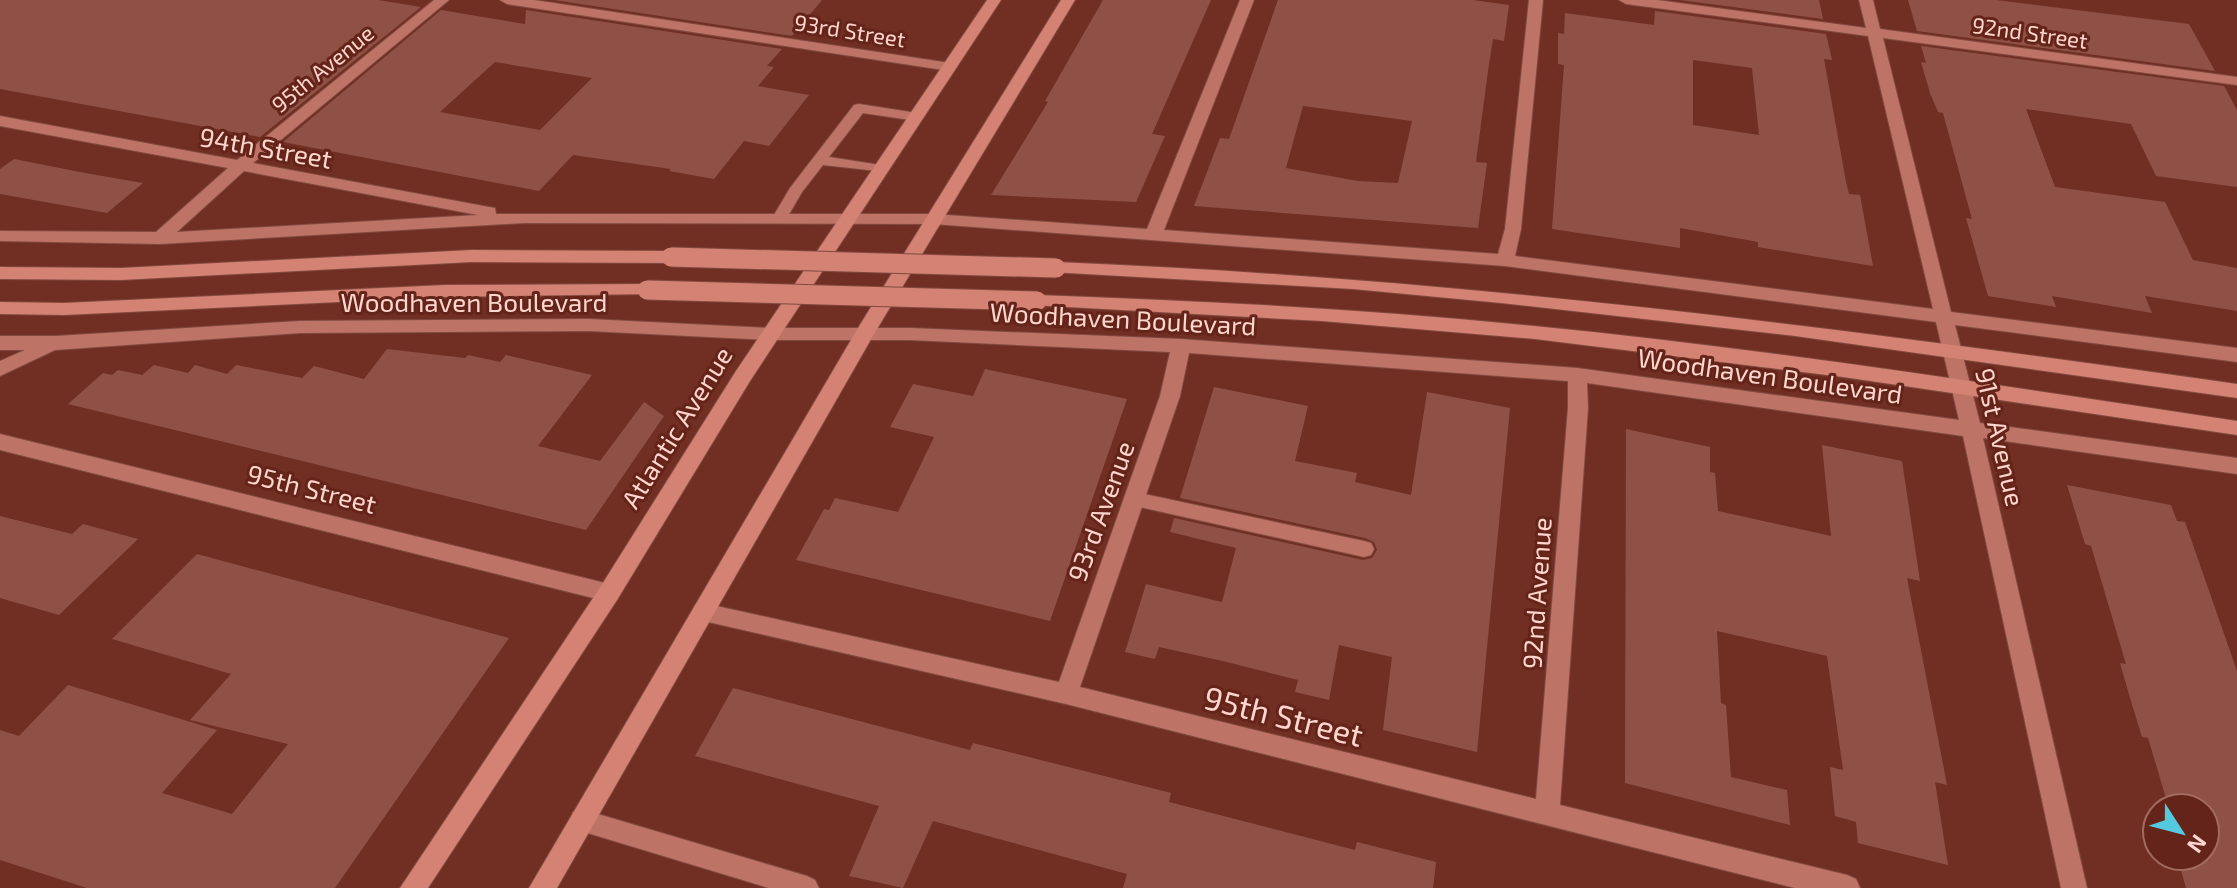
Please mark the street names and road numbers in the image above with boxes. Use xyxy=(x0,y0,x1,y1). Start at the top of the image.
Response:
street label: 93rd Street xyxy=(793,8,907,52)
street label: 92nd Street xyxy=(1971,11,2089,53)
street label: 95th Avenue xyxy=(266,19,378,117)
street label: 94th Street xyxy=(197,120,335,174)
street label: Woodhaven Boulevard xyxy=(341,286,607,317)
street label: Woodhaven Boulevard xyxy=(989,296,1257,340)
street label: Atlantic Avenue xyxy=(614,341,738,513)
street label: Woodhaven Boulevard xyxy=(1636,341,1904,409)
street label: 91st Avenue xyxy=(1970,365,2032,509)
street label: 93rd Avenue xyxy=(1060,437,1140,585)
street label: 95th Street xyxy=(244,457,380,519)
street label: 92nd Avenue xyxy=(1515,516,1557,670)
street label: 95th Street xyxy=(1201,677,1367,753)

